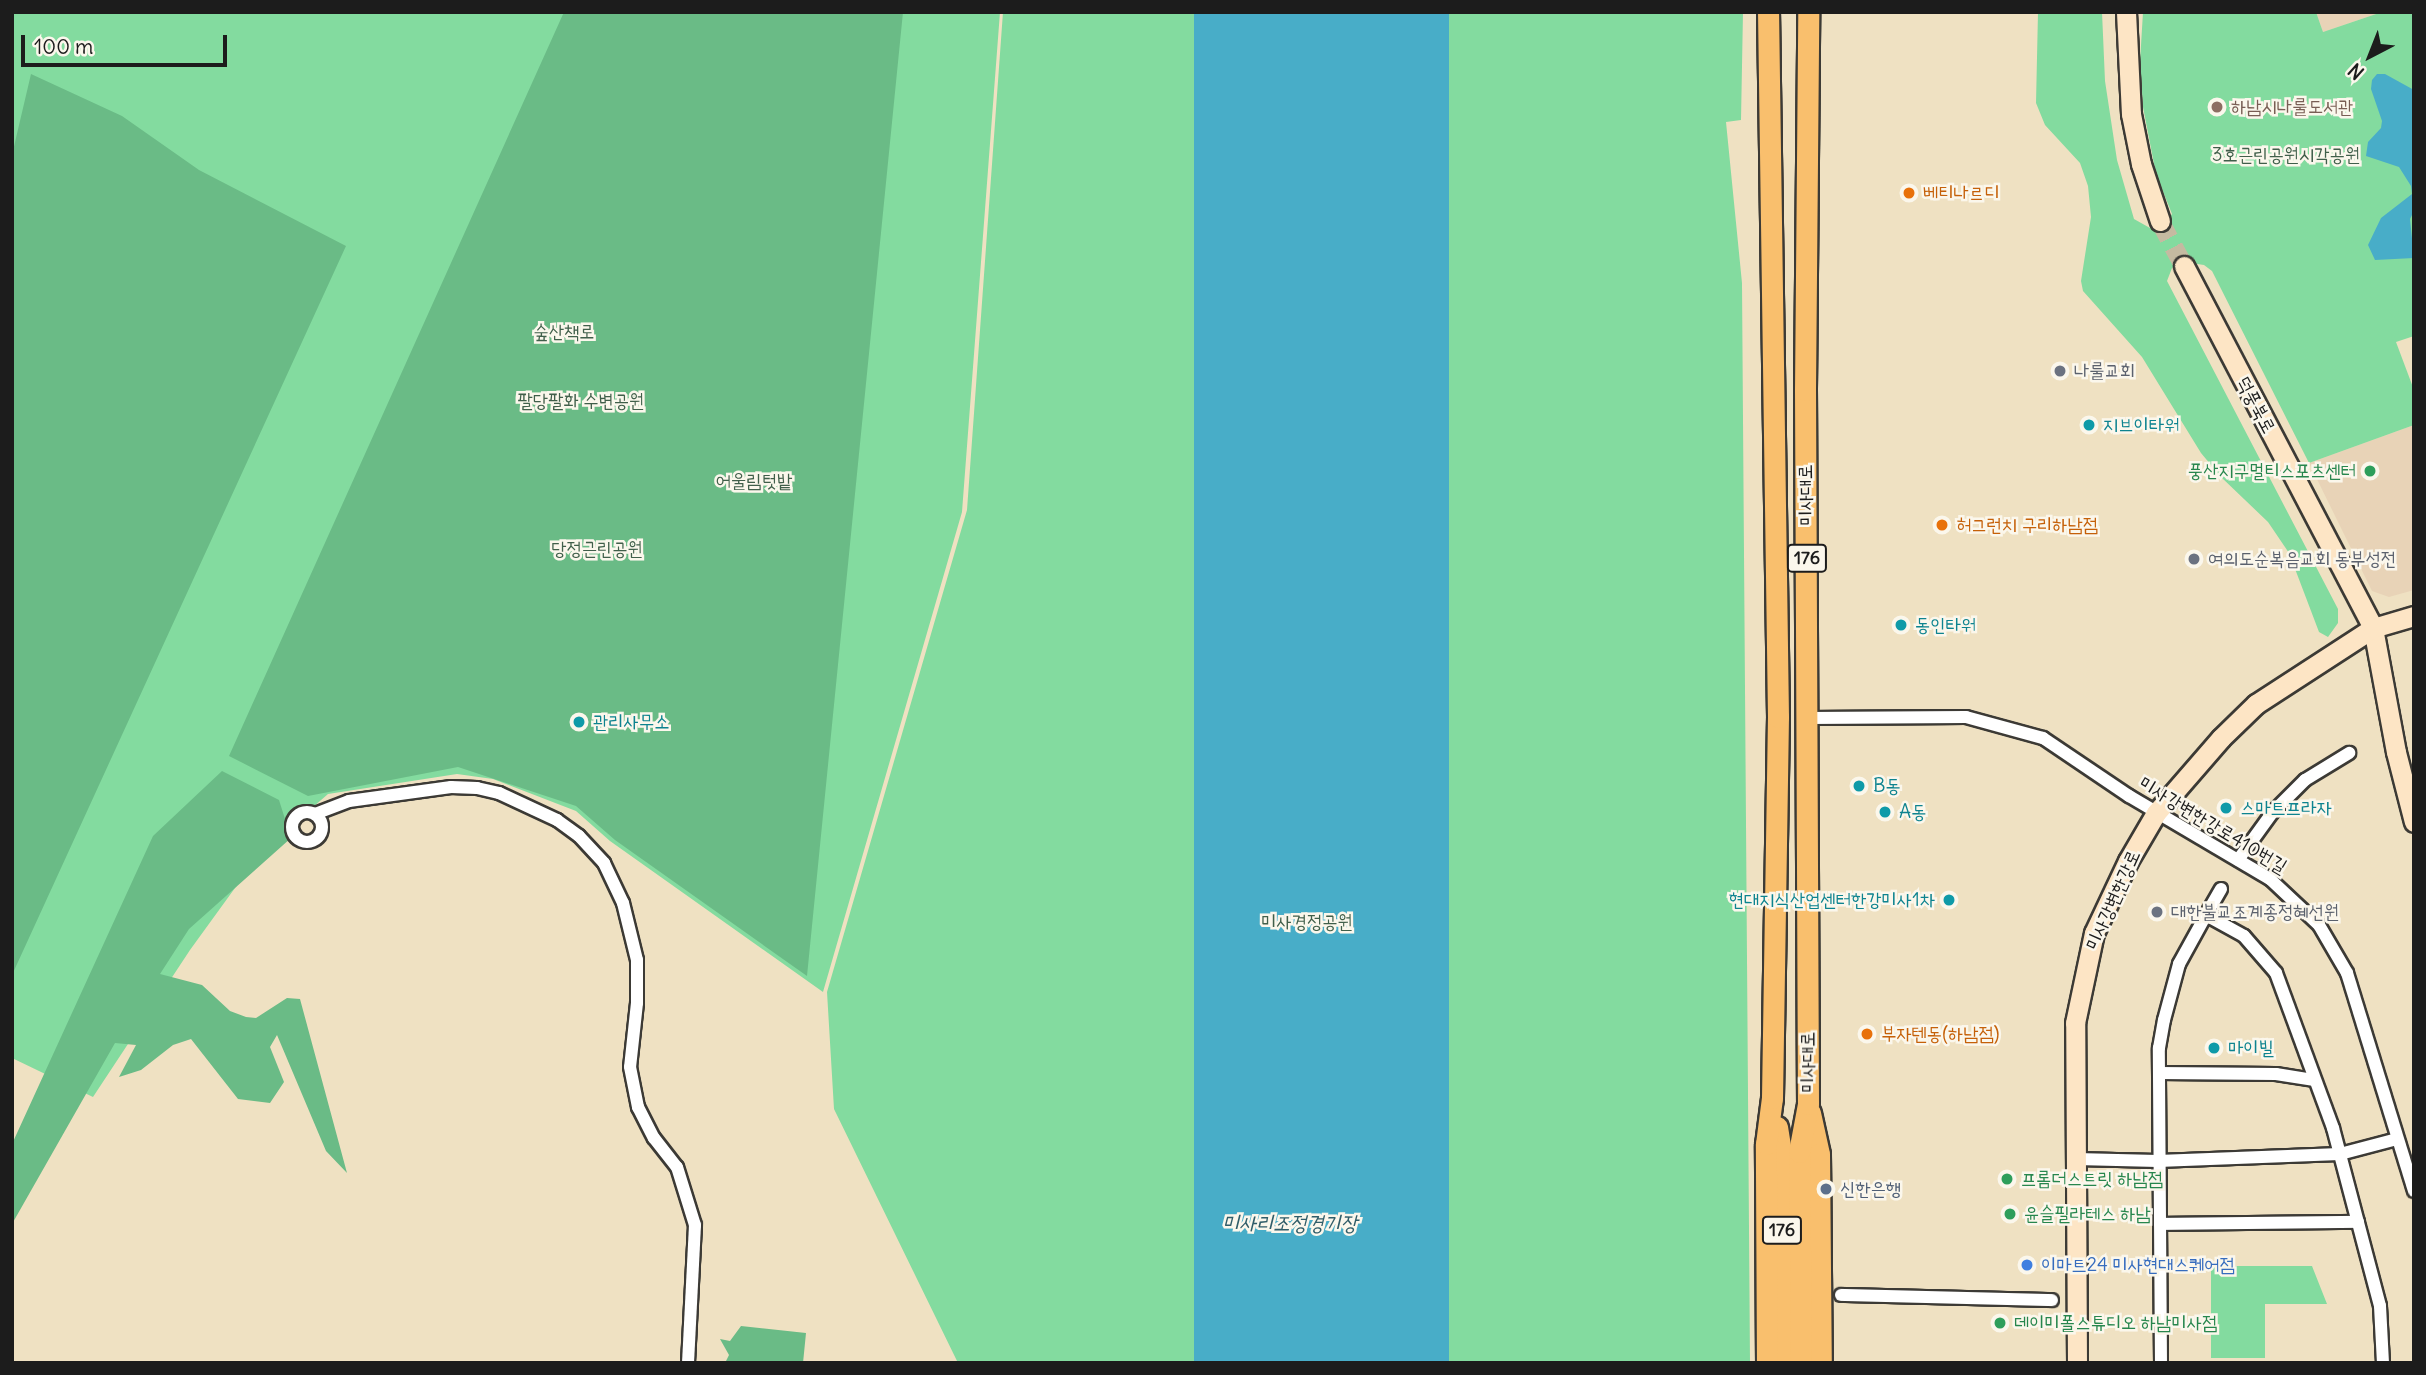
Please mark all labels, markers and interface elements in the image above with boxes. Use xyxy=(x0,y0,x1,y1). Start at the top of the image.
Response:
scale bar xyxy=(24,21,231,65)
north arrow xyxy=(2335,21,2405,91)
text: 100 m xyxy=(34,33,93,60)
text: N xyxy=(2343,58,2369,85)
place label: 하남시나룰도서관 xyxy=(2231,96,2353,118)
marker: 하남시나룰도서관 xyxy=(2209,99,2225,115)
park label: 3호근린공원시각공원 xyxy=(2212,144,2360,166)
place label: 베티나르디 xyxy=(1923,182,1999,204)
marker: 베티나르디 xyxy=(1901,185,1917,201)
park label: 숲산책로 xyxy=(533,321,595,343)
place label: 나룰교회 xyxy=(2074,360,2135,382)
marker: 나룰교회 xyxy=(2052,363,2068,379)
street label: 덕풍북로 xyxy=(2232,373,2280,437)
park label: 팔당팔화 수변공원 xyxy=(518,390,644,412)
place label: 지브이타워 xyxy=(2103,414,2179,436)
marker: 지브이타워 xyxy=(2081,417,2097,433)
place label: 풍산지구멀티스포츠센터 xyxy=(2188,460,2356,482)
marker: 풍산지구멀티스포츠센터 xyxy=(2362,463,2378,479)
street label: 미사대로 xyxy=(1794,464,1818,526)
park label: 어울림텃밭 xyxy=(716,470,792,492)
place label: 허그런치 구리하남점 xyxy=(1956,514,2098,536)
marker: 허그런치 구리하남점 xyxy=(1934,517,1950,533)
park label: 당정근린공원 xyxy=(551,538,643,560)
road number: 176 xyxy=(1786,544,1828,572)
place label: 여의도순복음교회 동부성전 xyxy=(2208,548,2396,570)
marker: 여의도순복음교회 동부성전 xyxy=(2186,551,2202,567)
place label: 동인타워 xyxy=(1915,614,1976,636)
marker: 동인타워 xyxy=(1893,617,1909,633)
place label: 관리사무소 xyxy=(593,711,669,733)
marker: 관리사무소 xyxy=(571,714,587,730)
street label: 미사강변한강로410번길 xyxy=(2135,772,2291,878)
place label: B동 xyxy=(1873,775,1901,797)
marker: B동 xyxy=(1851,778,1867,794)
place label: 스마트프라자 xyxy=(2240,797,2332,819)
marker: 스마트프라자 xyxy=(2218,800,2234,816)
place label: A동 xyxy=(1899,801,1926,823)
marker: A동 xyxy=(1877,804,1893,820)
street label: 미사강변한강로 xyxy=(2081,846,2145,954)
place label: 현대지식산업센터한강미사1차 xyxy=(1729,889,1935,911)
marker: 현대지식산업센터한강미사1차 xyxy=(1941,892,1957,908)
place label: 대한불교조계종정혜선원 xyxy=(2171,901,2339,923)
marker: 대한불교조계종정혜선원 xyxy=(2149,904,2165,920)
park label: 미사경정공원 xyxy=(1261,911,1353,933)
place label: 부자텐동(하남점) xyxy=(1881,1023,2000,1045)
marker: 부자텐동(하남점) xyxy=(1859,1026,1875,1042)
street label: 미사대로 xyxy=(1797,1031,1819,1093)
place label: 마이빌 xyxy=(2228,1037,2274,1059)
marker: 마이빌 xyxy=(2206,1040,2222,1056)
place label: 프롬더스트릿 하남점 xyxy=(2021,1168,2163,1190)
marker: 프롬더스트릿 하남점 xyxy=(1999,1171,2015,1187)
place label: 신한은행 xyxy=(1840,1178,1901,1200)
marker: 신한은행 xyxy=(1818,1181,1834,1197)
place label: 윤슬필라테스 하남 xyxy=(2024,1203,2151,1225)
marker: 윤슬필라테스 하남 xyxy=(2002,1206,2018,1222)
water label: 미사리조정경기장 xyxy=(1222,1210,1358,1236)
road number: 176 xyxy=(1761,1216,1803,1245)
place label: 이마트24 미사현대스퀘어점 xyxy=(2041,1254,2235,1276)
marker: 이마트24 미사현대스퀘어점 xyxy=(2019,1257,2035,1273)
place label: 데이미폴스튜디오 하남미사점 xyxy=(2014,1312,2217,1334)
marker: 데이미폴스튜디오 하남미사점 xyxy=(1992,1315,2008,1331)

